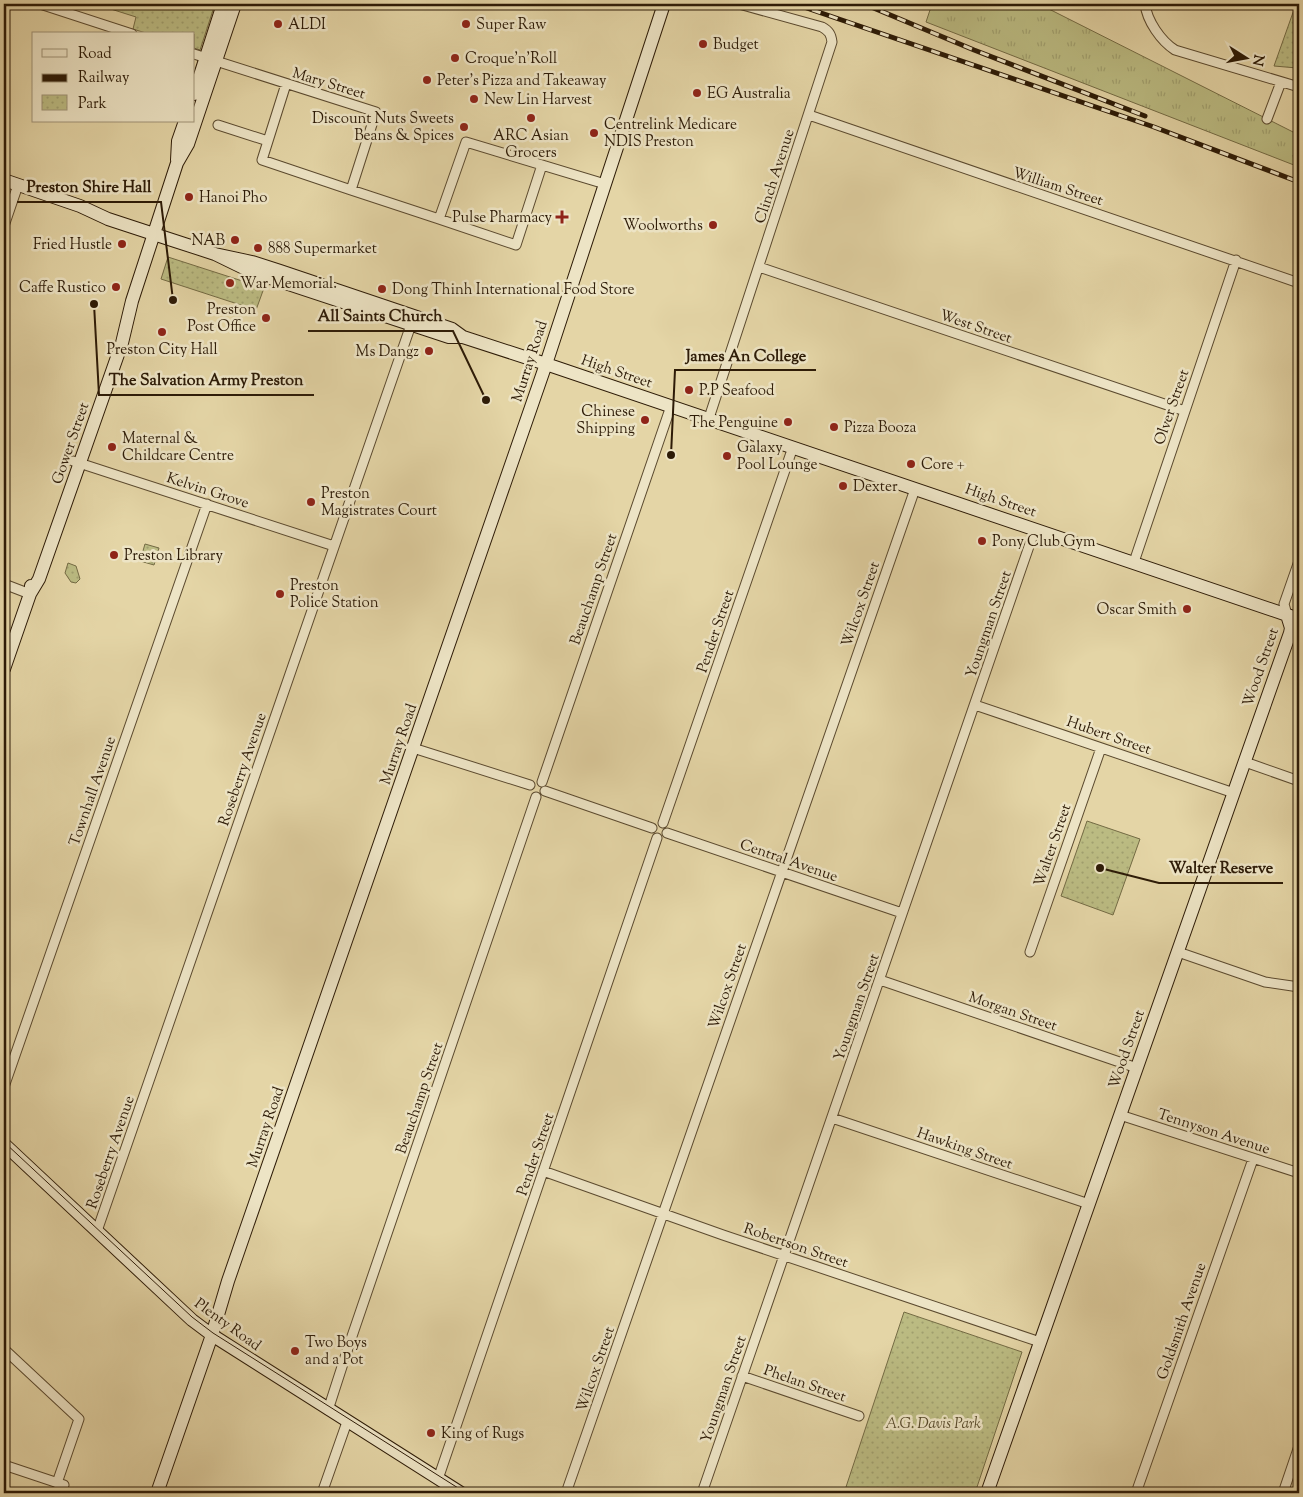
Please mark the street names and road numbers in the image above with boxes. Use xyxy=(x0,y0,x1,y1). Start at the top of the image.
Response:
street label: Mary Street xyxy=(289,63,368,106)
street label: Clinch Avenue xyxy=(750,127,801,226)
street label: William Street xyxy=(1010,163,1105,212)
street label: West Street xyxy=(937,305,1014,350)
street label: Murray Road xyxy=(507,318,554,405)
street label: High Street xyxy=(578,350,655,394)
street label: Olver Street xyxy=(1150,367,1195,448)
street label: Gower Street xyxy=(48,400,95,487)
street label: Kelvin Grove xyxy=(164,468,251,515)
street label: High Street xyxy=(962,479,1039,523)
street label: Beauchamp Street xyxy=(565,531,623,648)
street label: Wilcox Street xyxy=(837,559,886,650)
street label: Youngman Street xyxy=(961,568,1018,681)
street label: Pender Street xyxy=(692,587,740,676)
street label: Wood Street xyxy=(1238,625,1285,710)
street label: Murray Road xyxy=(376,701,423,788)
street label: Roseberry Avenue xyxy=(214,710,273,829)
street label: Hubert Street xyxy=(1063,712,1154,761)
street label: Townhall Avenue xyxy=(65,734,122,849)
street label: Walter Street xyxy=(1029,801,1077,890)
street label: Central Avenue xyxy=(737,835,840,888)
street label: Wilcox Street xyxy=(704,941,753,1032)
street label: Youngman Street xyxy=(829,951,886,1064)
street label: Morgan Street xyxy=(965,987,1060,1037)
street label: Wood Street xyxy=(1104,1007,1151,1092)
street label: Beauchamp Street xyxy=(391,1040,449,1157)
street label: Murray Road xyxy=(243,1084,290,1171)
street label: Roseberry Avenue xyxy=(82,1093,141,1212)
street label: Tennyson Avenue xyxy=(1155,1104,1273,1161)
street label: Pender Street xyxy=(512,1110,560,1199)
street label: Hawking Street xyxy=(914,1123,1015,1176)
street label: Robertson Street xyxy=(740,1219,851,1274)
street label: Goldsmith Avenue xyxy=(1153,1260,1212,1383)
street label: Plenty Road xyxy=(190,1294,265,1357)
street label: Wilcox Street xyxy=(572,1324,621,1415)
street label: Youngman Street xyxy=(696,1333,753,1446)
street label: Phelan Street xyxy=(760,1361,849,1408)

